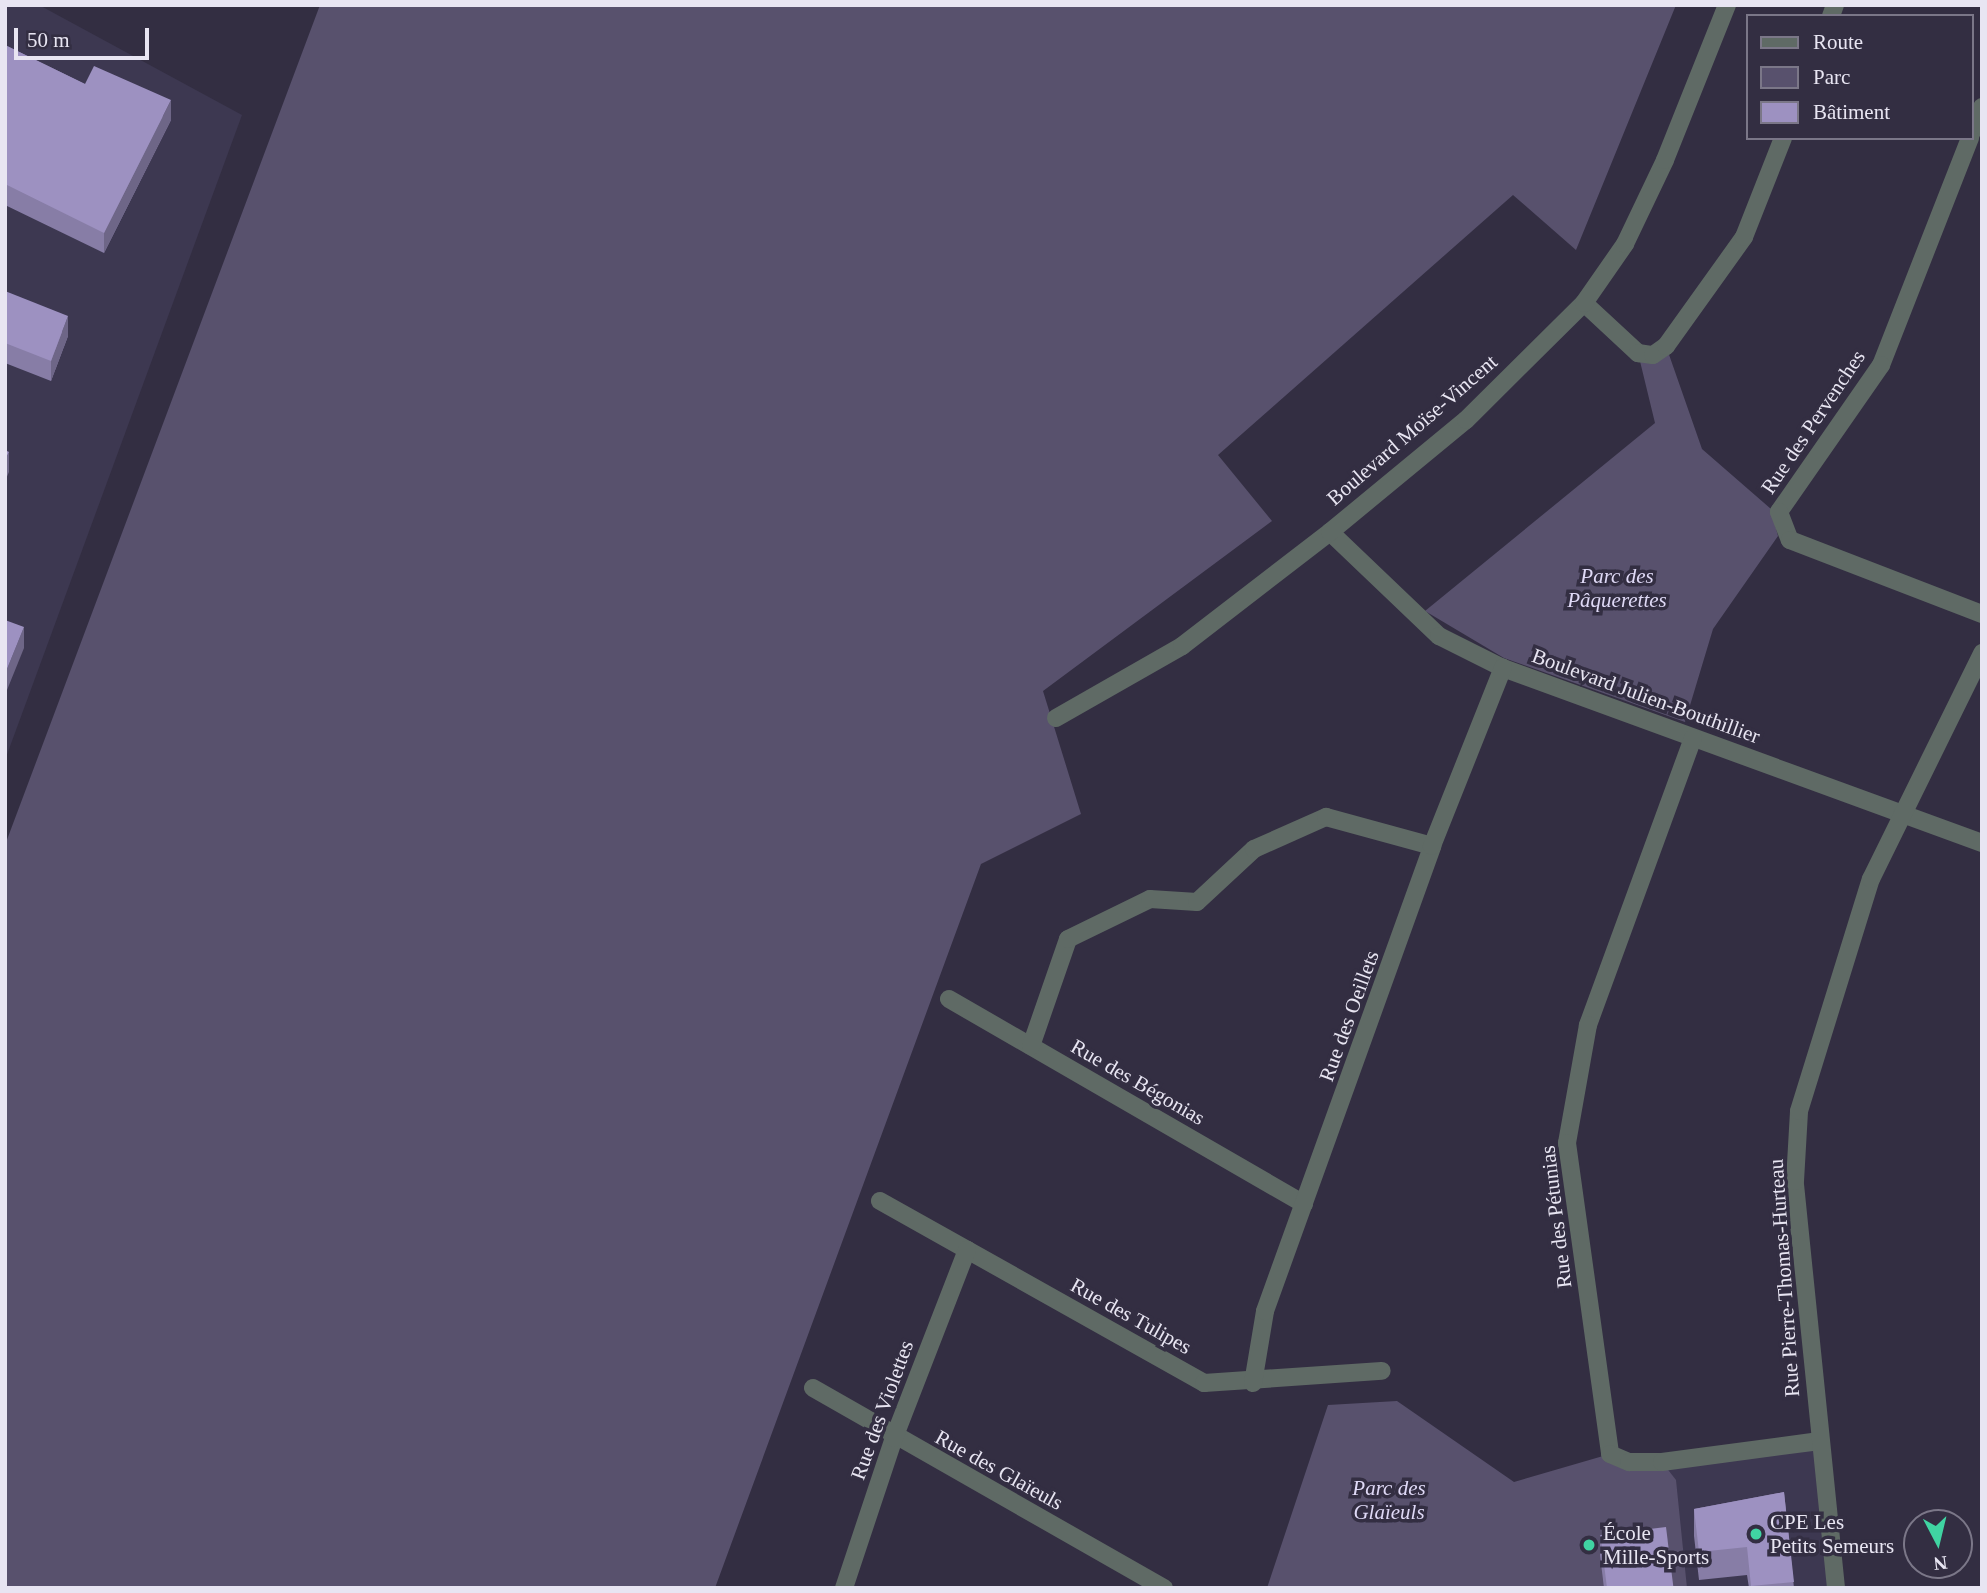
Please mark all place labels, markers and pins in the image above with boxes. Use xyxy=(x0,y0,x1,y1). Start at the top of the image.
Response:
place label: CPE Les Petits Semeurs xyxy=(1770,1509,1894,1559)
place label: École Mille-Sports xyxy=(1603,1520,1709,1570)
marker: CPE Les Petits Semeurs xyxy=(1748,1526,1764,1542)
marker: École Mille-Sports xyxy=(1581,1537,1597,1553)

